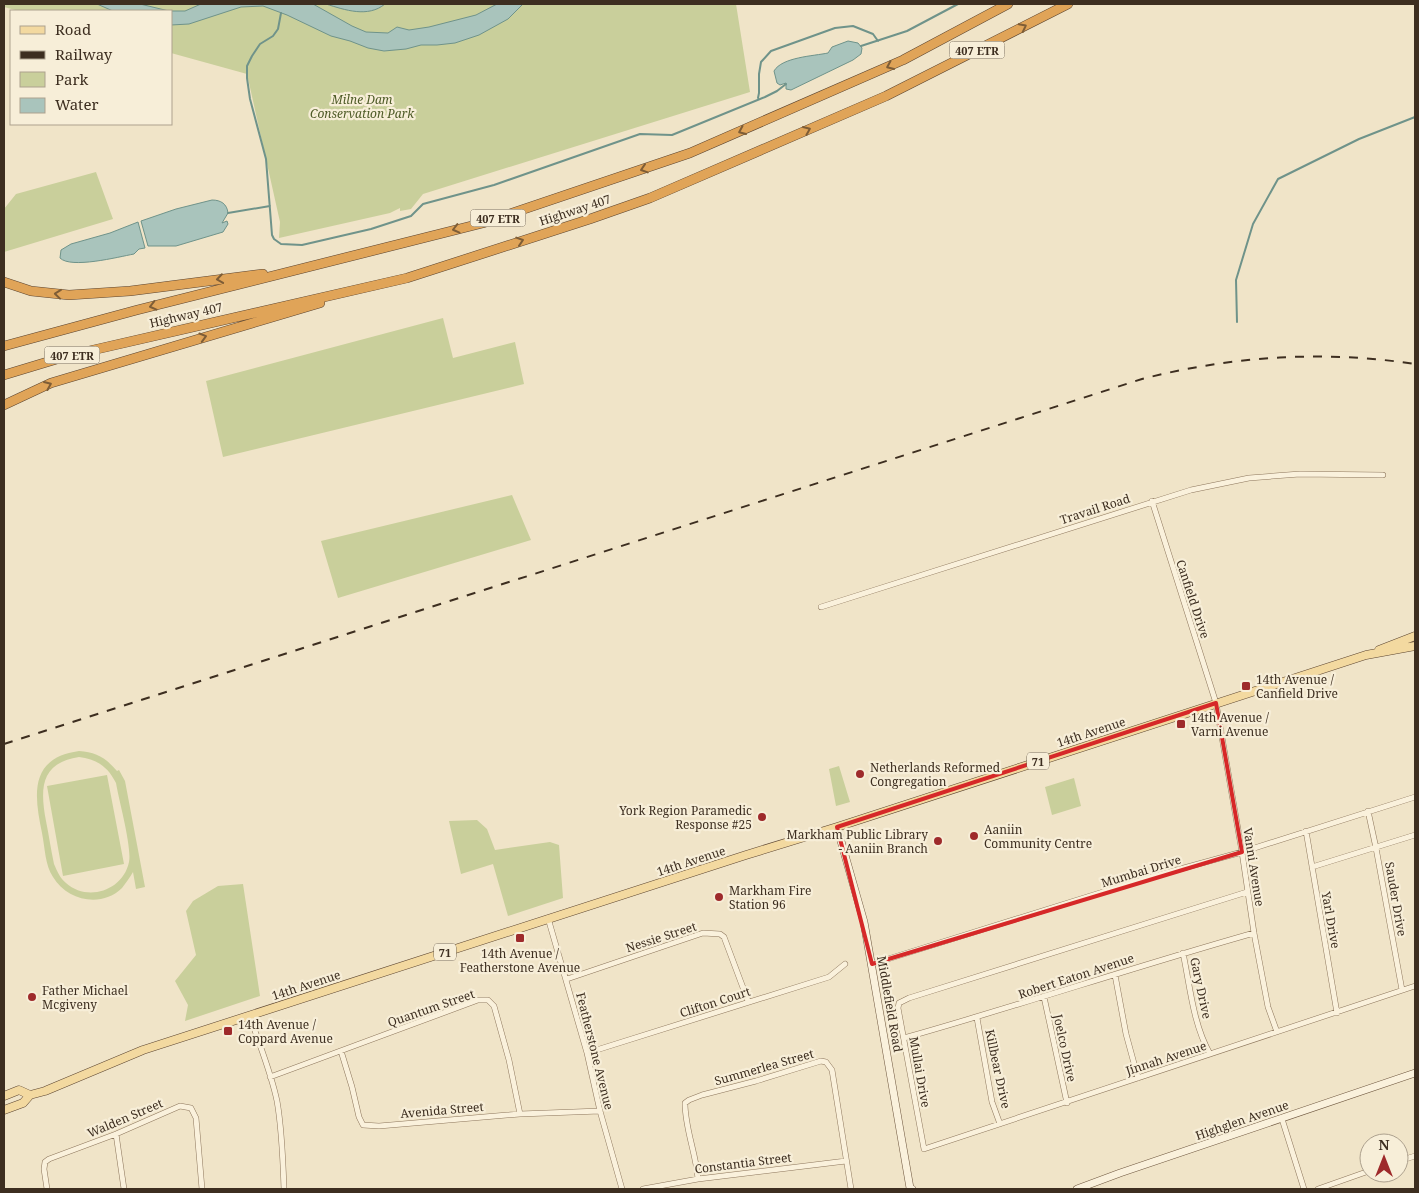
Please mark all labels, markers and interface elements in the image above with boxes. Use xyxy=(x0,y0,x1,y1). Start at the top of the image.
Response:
legend xyxy=(10,10,172,125)
text: Road xyxy=(55,19,91,39)
one-way arrow xyxy=(1018,23,1027,33)
road number: 407 ETR xyxy=(950,42,1004,58)
text: Railway xyxy=(55,44,113,64)
one-way arrow xyxy=(886,59,895,70)
text: Park xyxy=(55,69,89,89)
park label: Milne Dam Conservation Park xyxy=(310,91,415,122)
text: Water xyxy=(55,94,98,114)
one-way arrow xyxy=(738,124,747,135)
one-way arrow xyxy=(802,126,811,137)
one-way arrow xyxy=(640,163,648,173)
street label: Highway 407 xyxy=(537,190,613,230)
road number: 407 ETR xyxy=(470,210,526,227)
one-way arrow xyxy=(452,224,460,234)
one-way arrow xyxy=(515,237,523,247)
one-way arrow xyxy=(215,273,223,284)
one-way arrow xyxy=(54,289,62,300)
street label: Highway 407 xyxy=(148,298,224,332)
one-way arrow xyxy=(149,300,158,311)
one-way arrow xyxy=(199,333,207,343)
road number: 407 ETR xyxy=(44,346,100,364)
one-way arrow xyxy=(43,381,52,391)
street label: Travail Road xyxy=(1058,489,1133,528)
street label: Canfield Drive xyxy=(1172,557,1214,641)
place label: 14th Avenue / Canfield Drive xyxy=(1256,671,1338,702)
marker: 14th Avenue / Canfield Drive xyxy=(1240,680,1252,692)
place label: 14th Avenue / Varni Avenue xyxy=(1191,709,1269,740)
street label: 14th Avenue xyxy=(1054,713,1128,751)
marker: 14th Avenue / Varni Avenue xyxy=(1175,718,1187,730)
road number: 71 xyxy=(1027,752,1049,769)
place label: Netherlands Reformed Congregation xyxy=(870,759,1001,790)
marker: Netherlands Reformed Congregation xyxy=(854,768,866,780)
place label: York Region Paramedic Response #25 xyxy=(618,802,752,833)
marker: York Region Paramedic Response #25 xyxy=(756,811,768,823)
place label: Aaniin Community Centre xyxy=(984,821,1092,852)
place label: Markham Public Library - Aaniin Branch xyxy=(786,826,928,857)
street label: Vanni Avenue xyxy=(1239,826,1269,908)
marker: Aaniin Community Centre xyxy=(968,830,980,842)
marker: Markham Public Library - Aaniin Branch xyxy=(932,835,944,847)
street label: 14th Avenue xyxy=(654,842,728,880)
street label: Mumbai Drive xyxy=(1099,851,1183,891)
street label: Sauder Drive xyxy=(1381,861,1411,937)
place label: Markham Fire Station 96 xyxy=(729,882,812,913)
street label: Yarl Drive xyxy=(1317,889,1344,950)
marker: Markham Fire Station 96 xyxy=(713,891,725,903)
street label: Nessie Street xyxy=(624,918,698,956)
marker: 14th Avenue / Featherstone Avenue xyxy=(514,932,526,944)
road number: 71 xyxy=(434,944,456,960)
place label: 14th Avenue / Featherstone Avenue xyxy=(460,945,580,976)
street label: Robert Eaton Avenue xyxy=(1016,949,1136,1003)
street label: Middlefield Road xyxy=(873,955,907,1054)
street label: Gary Drive xyxy=(1186,956,1216,1020)
street label: 14th Avenue xyxy=(269,966,343,1004)
place label: Father Michael Mcgiveny xyxy=(42,982,128,1013)
street label: Clifton Court xyxy=(678,983,752,1021)
street label: Quantum Street xyxy=(385,985,477,1031)
marker: Father Michael Mcgiveny xyxy=(26,991,38,1003)
street label: Featherstone Avenue xyxy=(572,991,618,1111)
street label: Joelco Drive xyxy=(1049,1012,1080,1083)
place label: 14th Avenue / Coppard Avenue xyxy=(238,1016,333,1047)
marker: 14th Avenue / Coppard Avenue xyxy=(222,1025,234,1037)
street label: Killbear Drive xyxy=(981,1028,1015,1110)
street label: Mullai Drive xyxy=(905,1035,935,1109)
street label: Jinnah Avenue xyxy=(1122,1037,1209,1079)
street label: Summerlea Street xyxy=(712,1045,816,1089)
street label: Walden Street xyxy=(85,1094,165,1142)
street label: Highglen Avenue xyxy=(1193,1096,1291,1144)
street label: Avenida Street xyxy=(400,1098,484,1122)
north arrow xyxy=(1359,1133,1409,1183)
text: N xyxy=(1378,1135,1390,1154)
street label: Constantia Street xyxy=(694,1149,792,1177)

